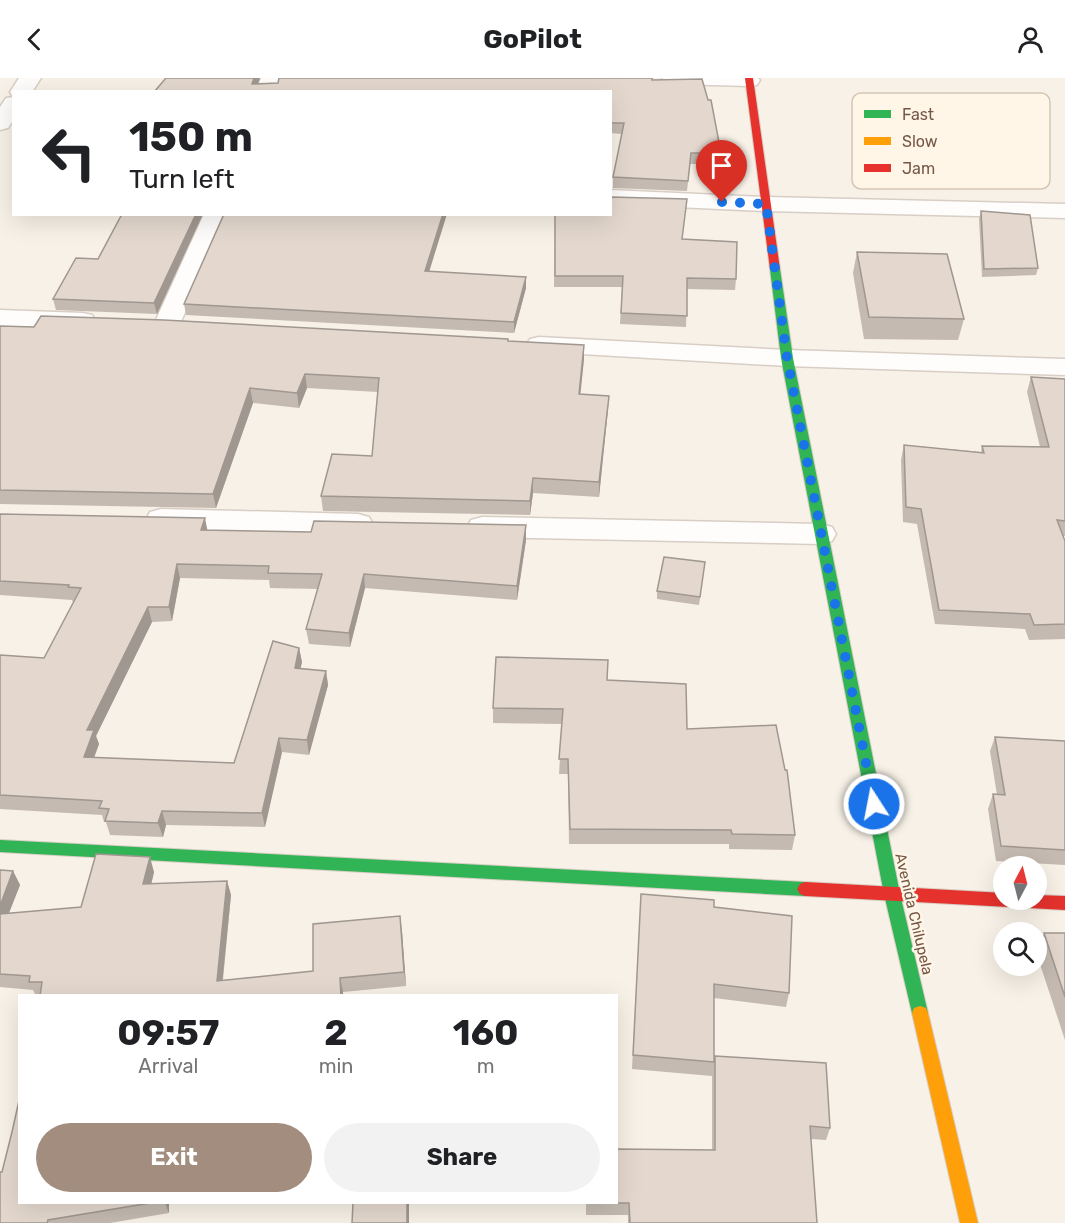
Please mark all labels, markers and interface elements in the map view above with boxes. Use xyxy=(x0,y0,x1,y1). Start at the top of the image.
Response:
icon: back xyxy=(18,23,51,56)
text: GoPilot xyxy=(483,23,582,55)
icon: person xyxy=(1014,23,1047,56)
legend xyxy=(852,93,1050,189)
text: Fast xyxy=(902,105,934,124)
text: 150 m xyxy=(129,112,253,162)
icon: left xyxy=(30,114,108,192)
text: Slow xyxy=(902,132,938,151)
pin xyxy=(696,140,747,202)
icon: arrive xyxy=(705,149,738,182)
text: Jam xyxy=(902,159,935,178)
text: Turn left xyxy=(129,163,234,195)
position arrow xyxy=(842,772,906,836)
street label: Avenida Chilupela xyxy=(891,851,937,977)
north arrow xyxy=(993,856,1047,910)
map controls xyxy=(993,856,1047,976)
button: search xyxy=(993,922,1047,976)
text: 09:57 xyxy=(117,1011,219,1054)
text: 2 xyxy=(324,1011,348,1054)
text: 160 xyxy=(453,1011,519,1054)
text: Arrival xyxy=(138,1054,198,1078)
text: min xyxy=(319,1054,353,1078)
text: m xyxy=(477,1054,495,1078)
button: Exit xyxy=(36,1123,312,1192)
button: Share xyxy=(324,1123,600,1192)

